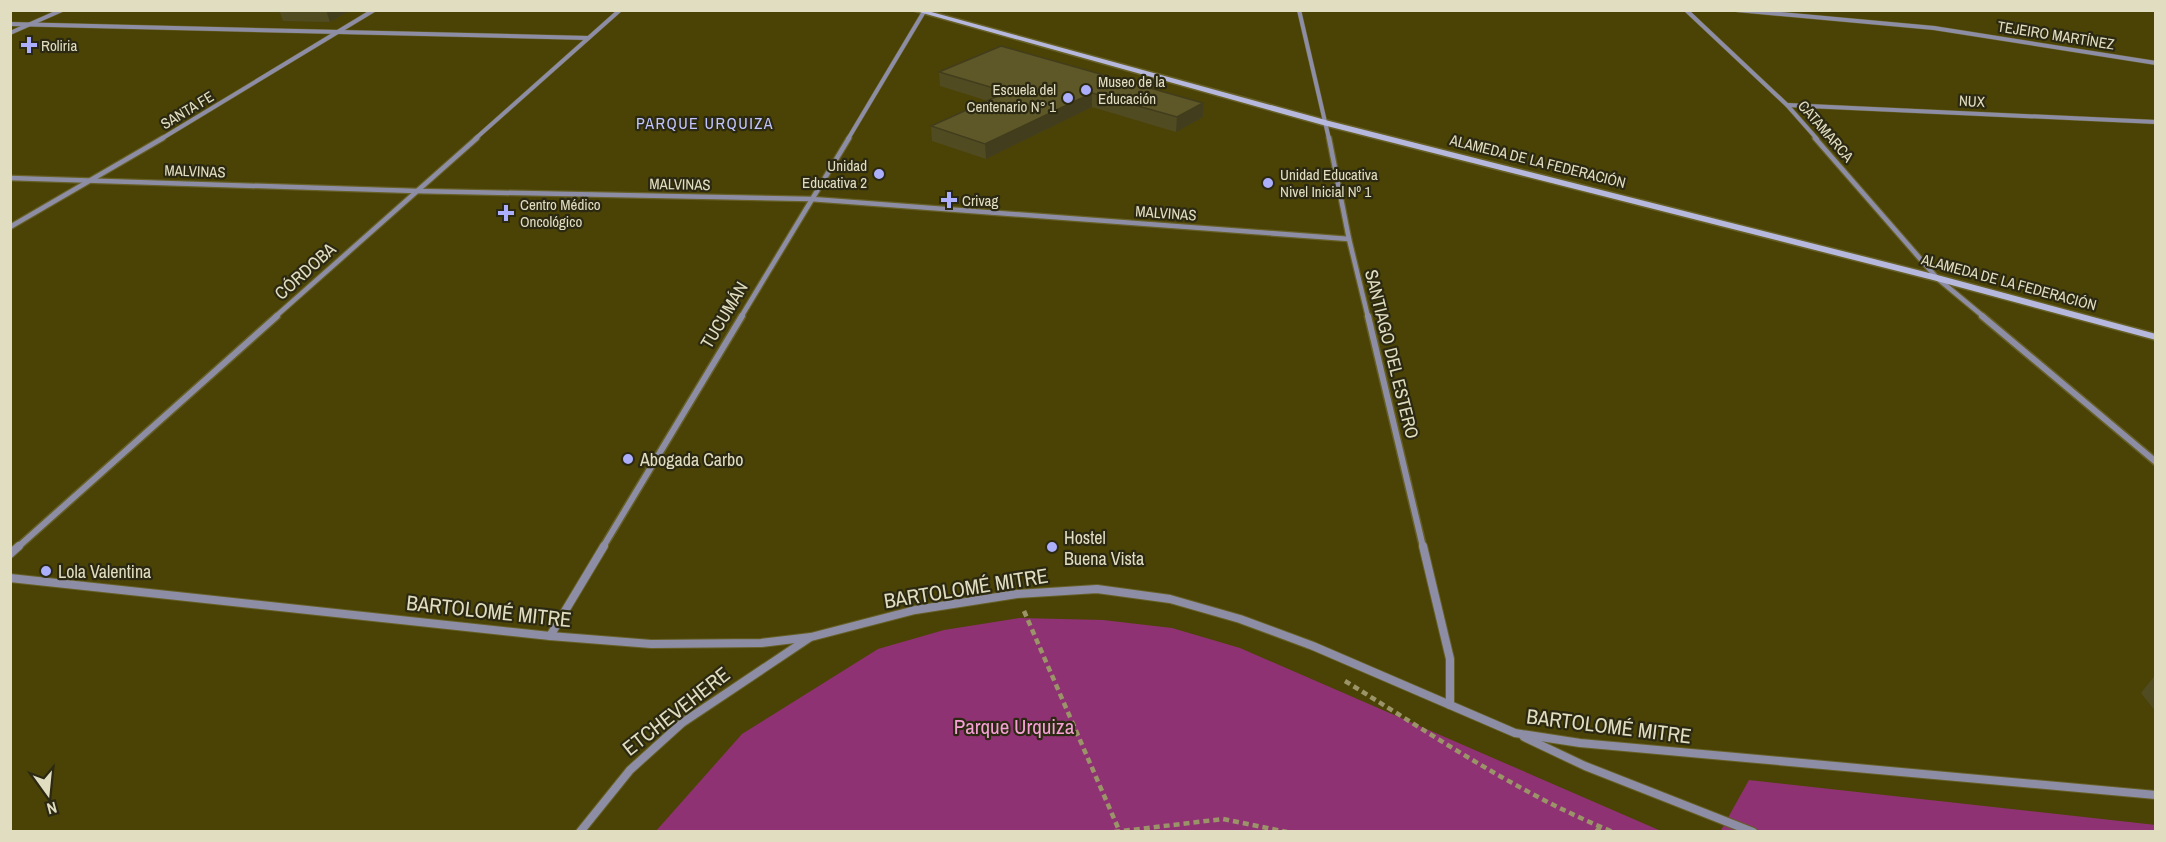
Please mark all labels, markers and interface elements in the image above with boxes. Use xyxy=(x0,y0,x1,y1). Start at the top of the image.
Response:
street label: TEJEIRO MARTÍNEZ xyxy=(1996,15,2116,55)
place label: Roliria xyxy=(41,35,77,56)
marker: Roliria xyxy=(22,38,36,52)
place label: Museo de la Educación xyxy=(1098,71,1165,109)
place label: Escuela del Centenario N° 1 xyxy=(967,79,1056,117)
marker: Museo de la Educación xyxy=(1079,83,1093,97)
street label: SANTA FE xyxy=(156,86,218,134)
street label: NUX xyxy=(1958,90,1986,112)
marker: Escuela del Centenario N° 1 xyxy=(1061,91,1075,105)
street label: CATAMARCA xyxy=(1793,96,1859,167)
district label: PARQUE URQUIZA xyxy=(636,112,774,134)
street label: ALAMEDA DE LA FEDERACIÓN xyxy=(1447,129,1628,193)
place label: Unidad Educativa 2 xyxy=(802,155,867,193)
street label: MALVINAS xyxy=(164,159,226,183)
place label: Unidad Educativa Nivel Inicial Nº 1 xyxy=(1280,164,1378,202)
marker: Unidad Educativa 2 xyxy=(872,167,886,181)
street label: MALVINAS xyxy=(649,173,711,195)
marker: Unidad Educativa Nivel Inicial Nº 1 xyxy=(1261,176,1275,190)
place label: Crivag xyxy=(962,190,998,211)
marker: Crivag xyxy=(940,191,958,209)
place label: Centro Médico Oncológico xyxy=(520,194,601,232)
street label: MALVINAS xyxy=(1135,200,1197,226)
marker: Centro Médico Oncológico xyxy=(497,204,515,222)
street label: CÓRDOBA xyxy=(269,237,341,305)
street label: ALAMEDA DE LA FEDERACIÓN xyxy=(1918,248,2099,315)
street label: SANTIAGO DEL ESTERO xyxy=(1359,267,1425,441)
street label: TUCUMÁN xyxy=(694,277,754,353)
place label: Abogada Carbo xyxy=(639,447,743,472)
marker: Abogada Carbo xyxy=(621,452,635,466)
place label: Hostel Buena Vista xyxy=(1064,525,1144,571)
marker: Hostel Buena Vista xyxy=(1045,540,1059,554)
place label: Lola Valentina xyxy=(58,559,151,584)
street label: BARTOLOMÉ MITRE xyxy=(882,561,1050,615)
marker: Lola Valentina xyxy=(39,564,53,578)
street label: BARTOLOMÉ MITRE xyxy=(405,588,573,634)
street label: ETCHEVEHERE xyxy=(616,660,736,762)
street label: BARTOLOMÉ MITRE xyxy=(1525,701,1693,751)
park label: Parque Urquiza xyxy=(954,712,1075,741)
north arrow xyxy=(18,764,78,824)
text: N xyxy=(44,797,59,820)

